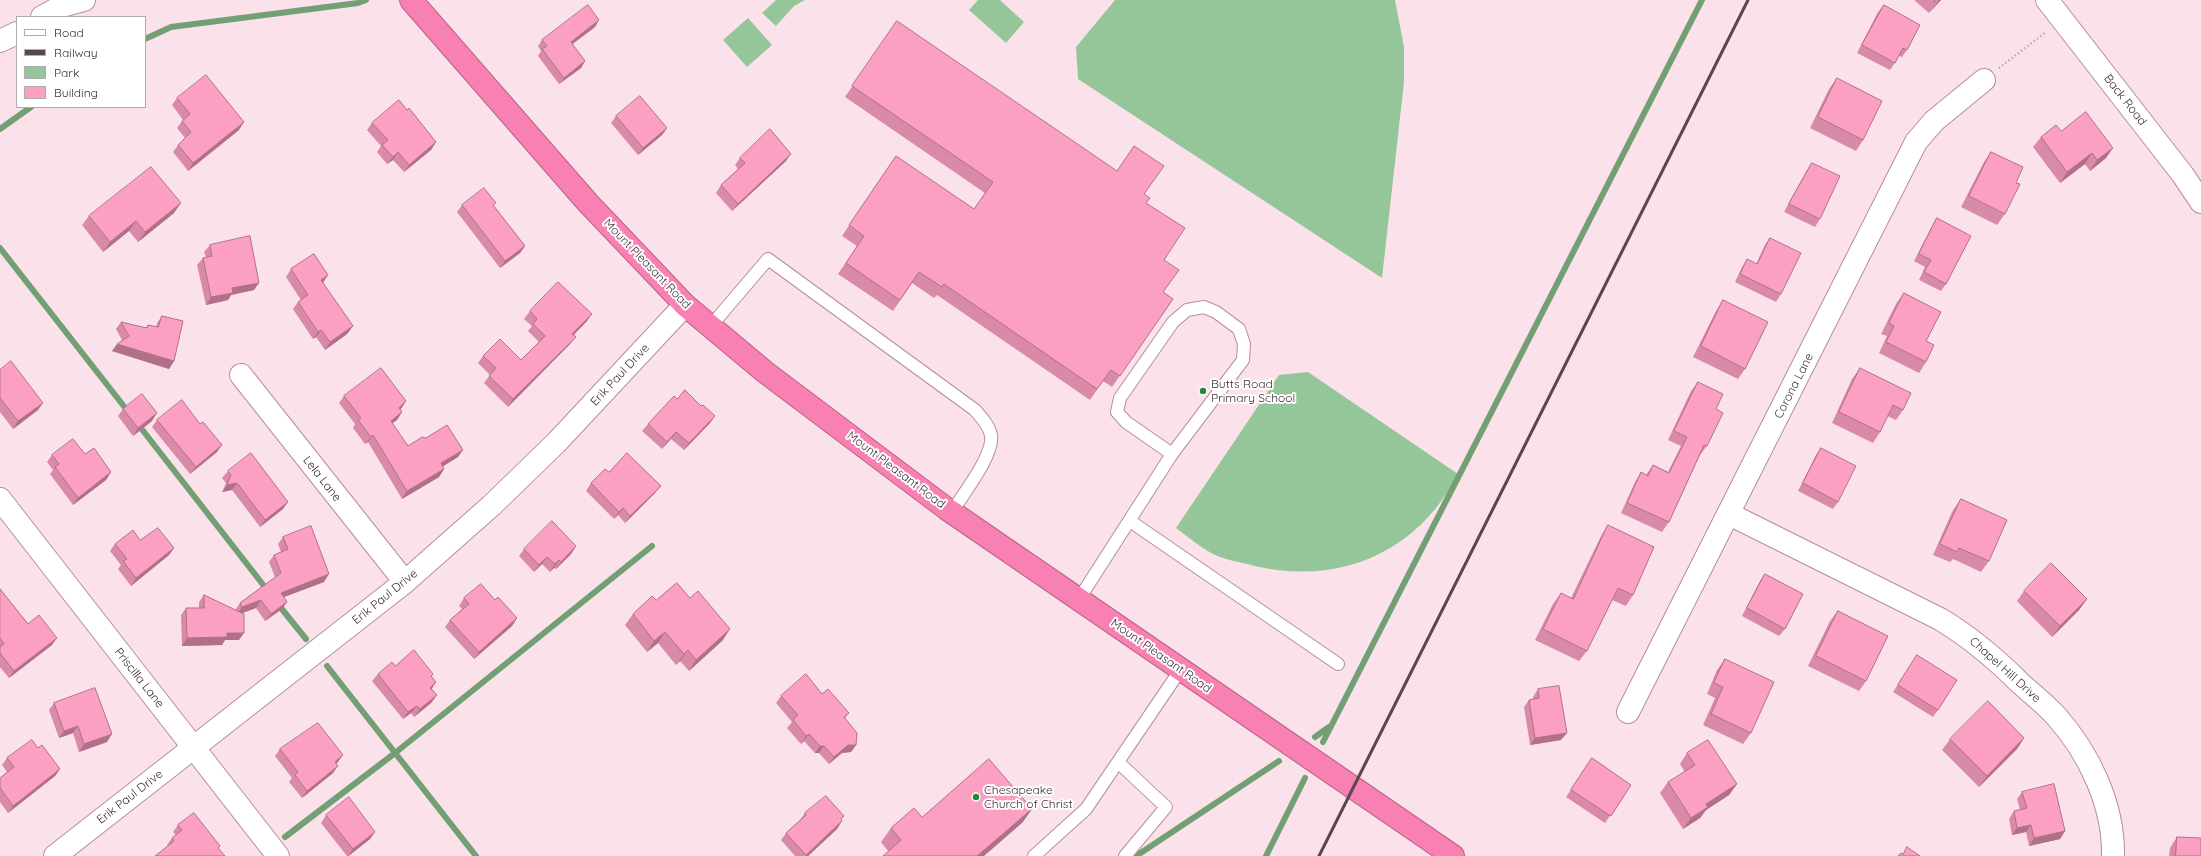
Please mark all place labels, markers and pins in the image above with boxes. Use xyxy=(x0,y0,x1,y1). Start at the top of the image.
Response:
place label: Butts Road Primary School xyxy=(1211,377,1295,405)
marker: Butts Road Primary School xyxy=(1198,386,1208,396)
place label: Chesapeake Church of Christ xyxy=(984,783,1073,811)
marker: Chesapeake Church of Christ xyxy=(971,792,981,802)

